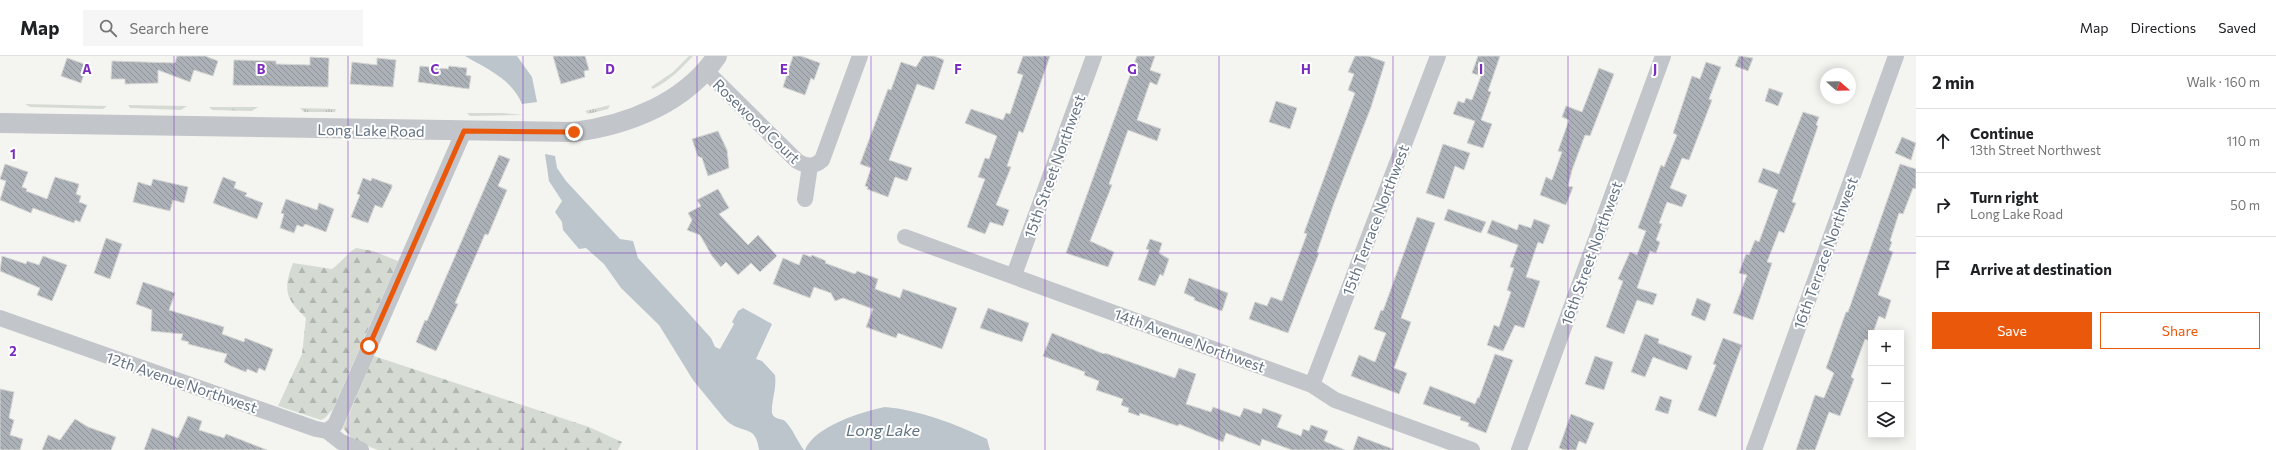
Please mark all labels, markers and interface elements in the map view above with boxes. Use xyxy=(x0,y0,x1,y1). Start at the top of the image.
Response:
search box xyxy=(83,10,363,46)
text: Map xyxy=(20,16,59,39)
icon: search xyxy=(97,17,119,39)
text: Search here xyxy=(129,19,209,37)
text: Map xyxy=(2080,19,2109,36)
text: Directions xyxy=(2131,19,2196,36)
text: Saved xyxy=(2218,19,2256,36)
text: A xyxy=(82,61,92,77)
text: B xyxy=(257,61,266,77)
text: C xyxy=(431,61,440,77)
text: D xyxy=(605,61,615,77)
text: E xyxy=(780,61,788,77)
text: F xyxy=(954,61,962,77)
text: G xyxy=(1127,61,1137,77)
text: H xyxy=(1301,61,1311,77)
text: I xyxy=(1479,61,1483,77)
text: J xyxy=(1653,61,1657,77)
north arrow xyxy=(1820,68,1856,104)
text: 2 min xyxy=(1932,72,1974,93)
text: Walk · 160 m xyxy=(2186,74,2260,90)
street label: Rosewood Court xyxy=(710,75,804,167)
street label: 15th Street Northwest xyxy=(1020,92,1088,240)
street label: Long Lake Road xyxy=(317,120,425,140)
route end xyxy=(565,123,583,141)
text: Continue xyxy=(1970,124,2034,142)
icon: ahead xyxy=(1932,130,1954,152)
text: 110 m xyxy=(2227,133,2260,149)
street label: 15th Terrace Northwest xyxy=(1338,142,1412,298)
text: 13th Street Northwest xyxy=(1970,142,2101,158)
text: 1 xyxy=(10,146,16,162)
street label: 16th Terrace Northwest xyxy=(1789,174,1861,332)
street label: 16th Street Northwest xyxy=(1557,179,1625,327)
text: Turn right xyxy=(1970,188,2039,206)
icon: right xyxy=(1932,194,1954,216)
text: 50 m xyxy=(2230,197,2260,213)
text: Long Lake Road xyxy=(1970,206,2063,222)
icon: arrive xyxy=(1932,258,1954,280)
text: Arrive at destination xyxy=(1970,260,2112,278)
street label: 14th Avenue Northwest xyxy=(1112,304,1268,376)
button: Save xyxy=(1932,312,2092,349)
button: Share xyxy=(2100,312,2260,349)
map controls xyxy=(1868,330,1904,438)
button: + xyxy=(1868,330,1904,366)
route start xyxy=(360,337,378,355)
text: 2 xyxy=(9,343,17,359)
street label: 12th Avenue Northwest xyxy=(104,348,260,416)
button: − xyxy=(1868,366,1904,402)
button: layers xyxy=(1868,402,1904,438)
water label: Long Lake xyxy=(846,420,921,439)

